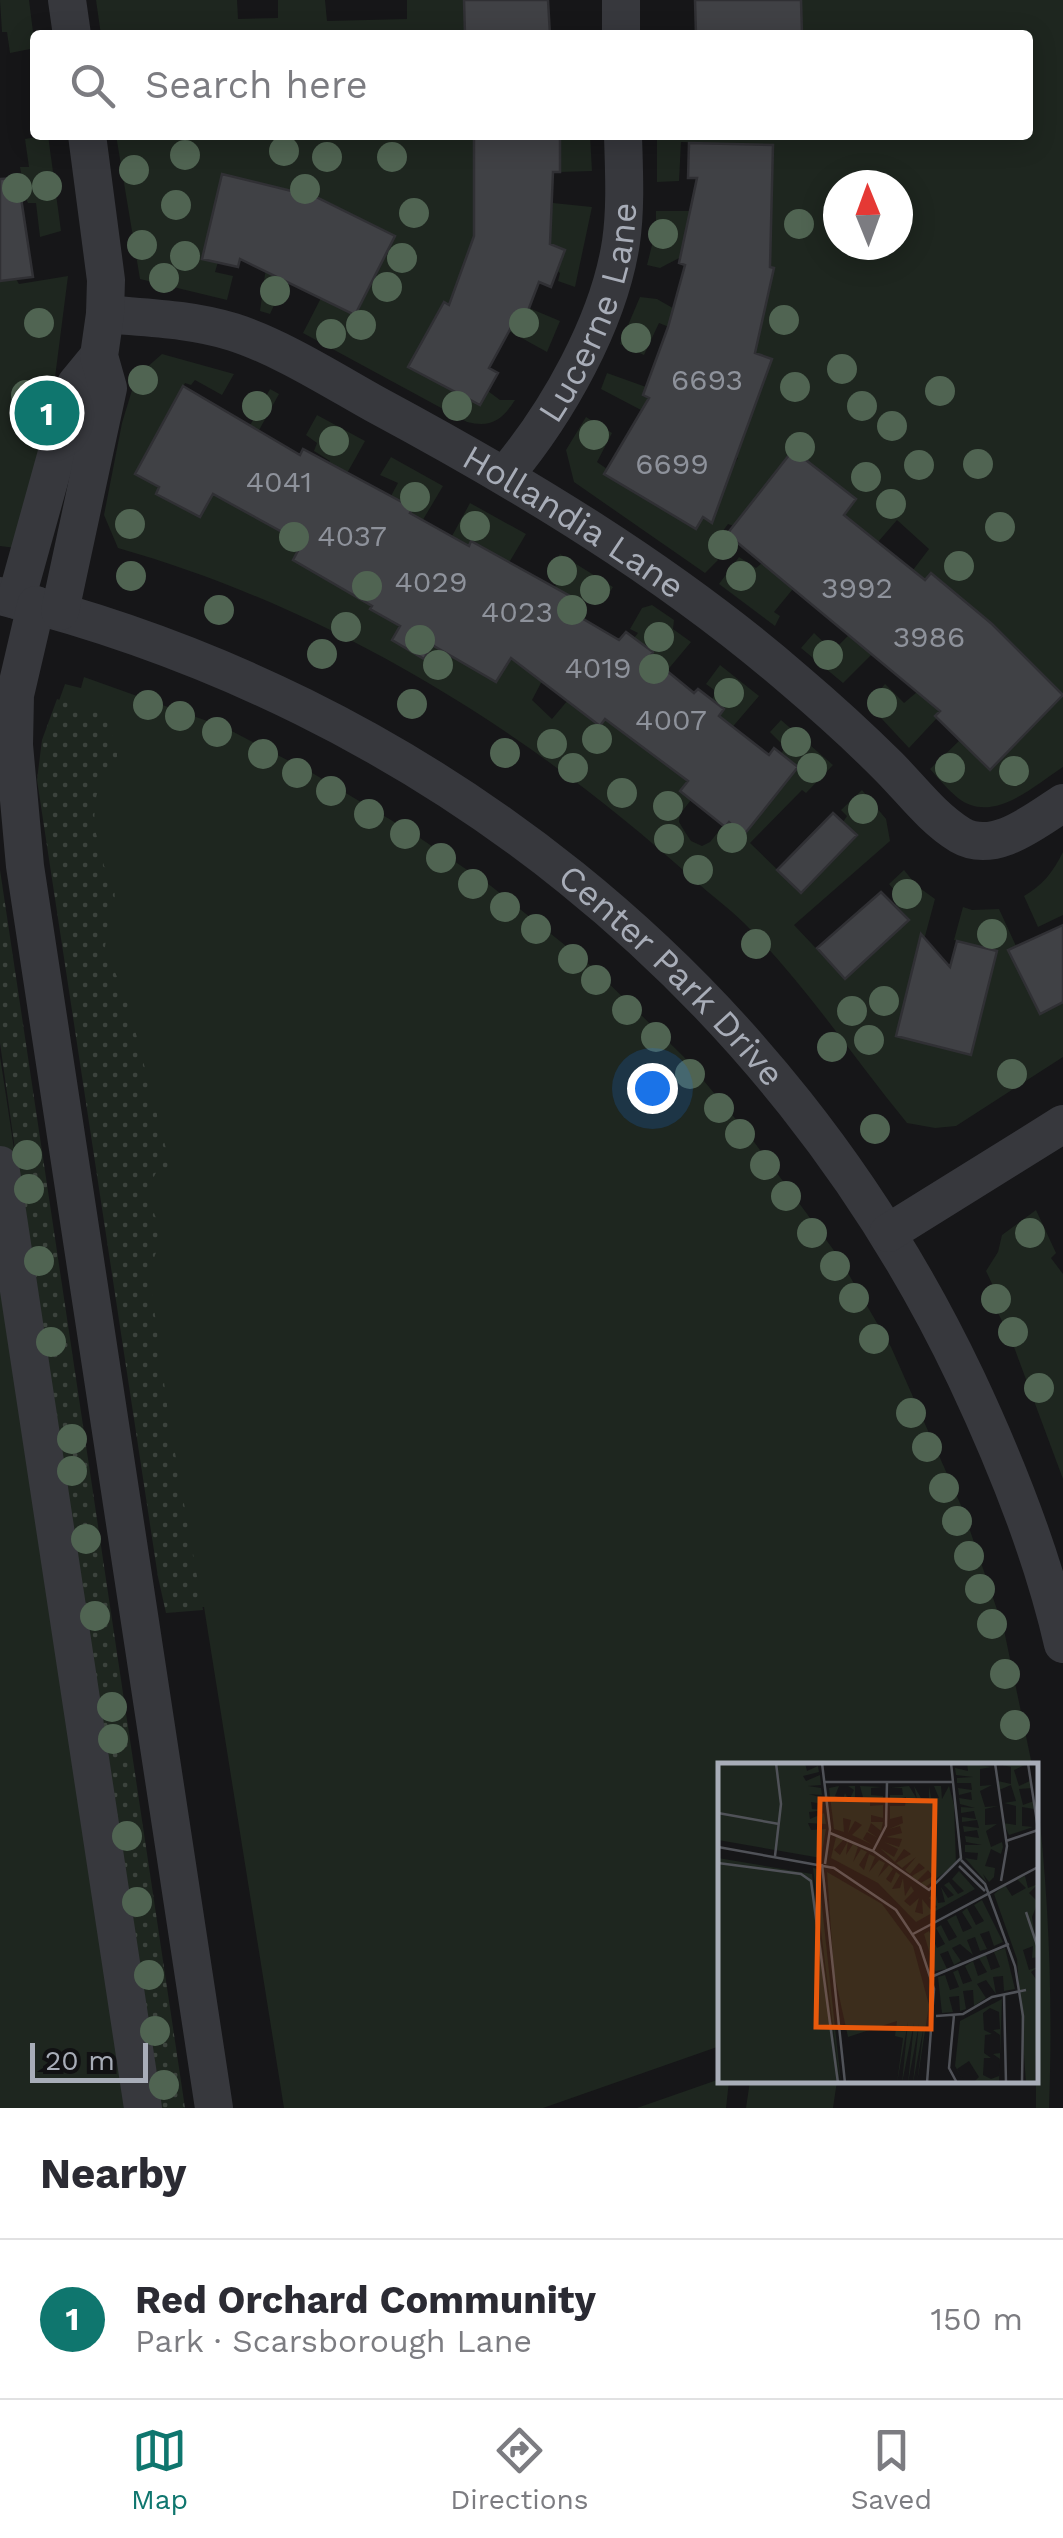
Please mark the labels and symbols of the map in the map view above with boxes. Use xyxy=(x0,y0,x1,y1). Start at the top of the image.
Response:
north arrow xyxy=(823,170,913,260)
street label: Lucerne Lane xyxy=(529,202,645,430)
house number: 6693 xyxy=(671,362,743,397)
pin: 1 xyxy=(15,376,80,450)
street label: Hollandia Lane xyxy=(455,436,693,608)
house number: 6699 xyxy=(635,446,709,481)
house number: 4041 xyxy=(246,464,312,499)
house number: 4037 xyxy=(317,518,387,553)
house number: 4029 xyxy=(395,564,468,599)
house number: 3992 xyxy=(821,570,893,605)
house number: 4023 xyxy=(481,594,553,629)
house number: 3986 xyxy=(893,619,965,654)
house number: 4019 xyxy=(564,650,632,685)
house number: 4007 xyxy=(635,702,707,737)
street label: Center Park Drive xyxy=(550,855,793,1095)
your location xyxy=(627,1063,678,1114)
inset map xyxy=(718,1763,1038,2083)
scale bar xyxy=(30,2038,148,2082)

